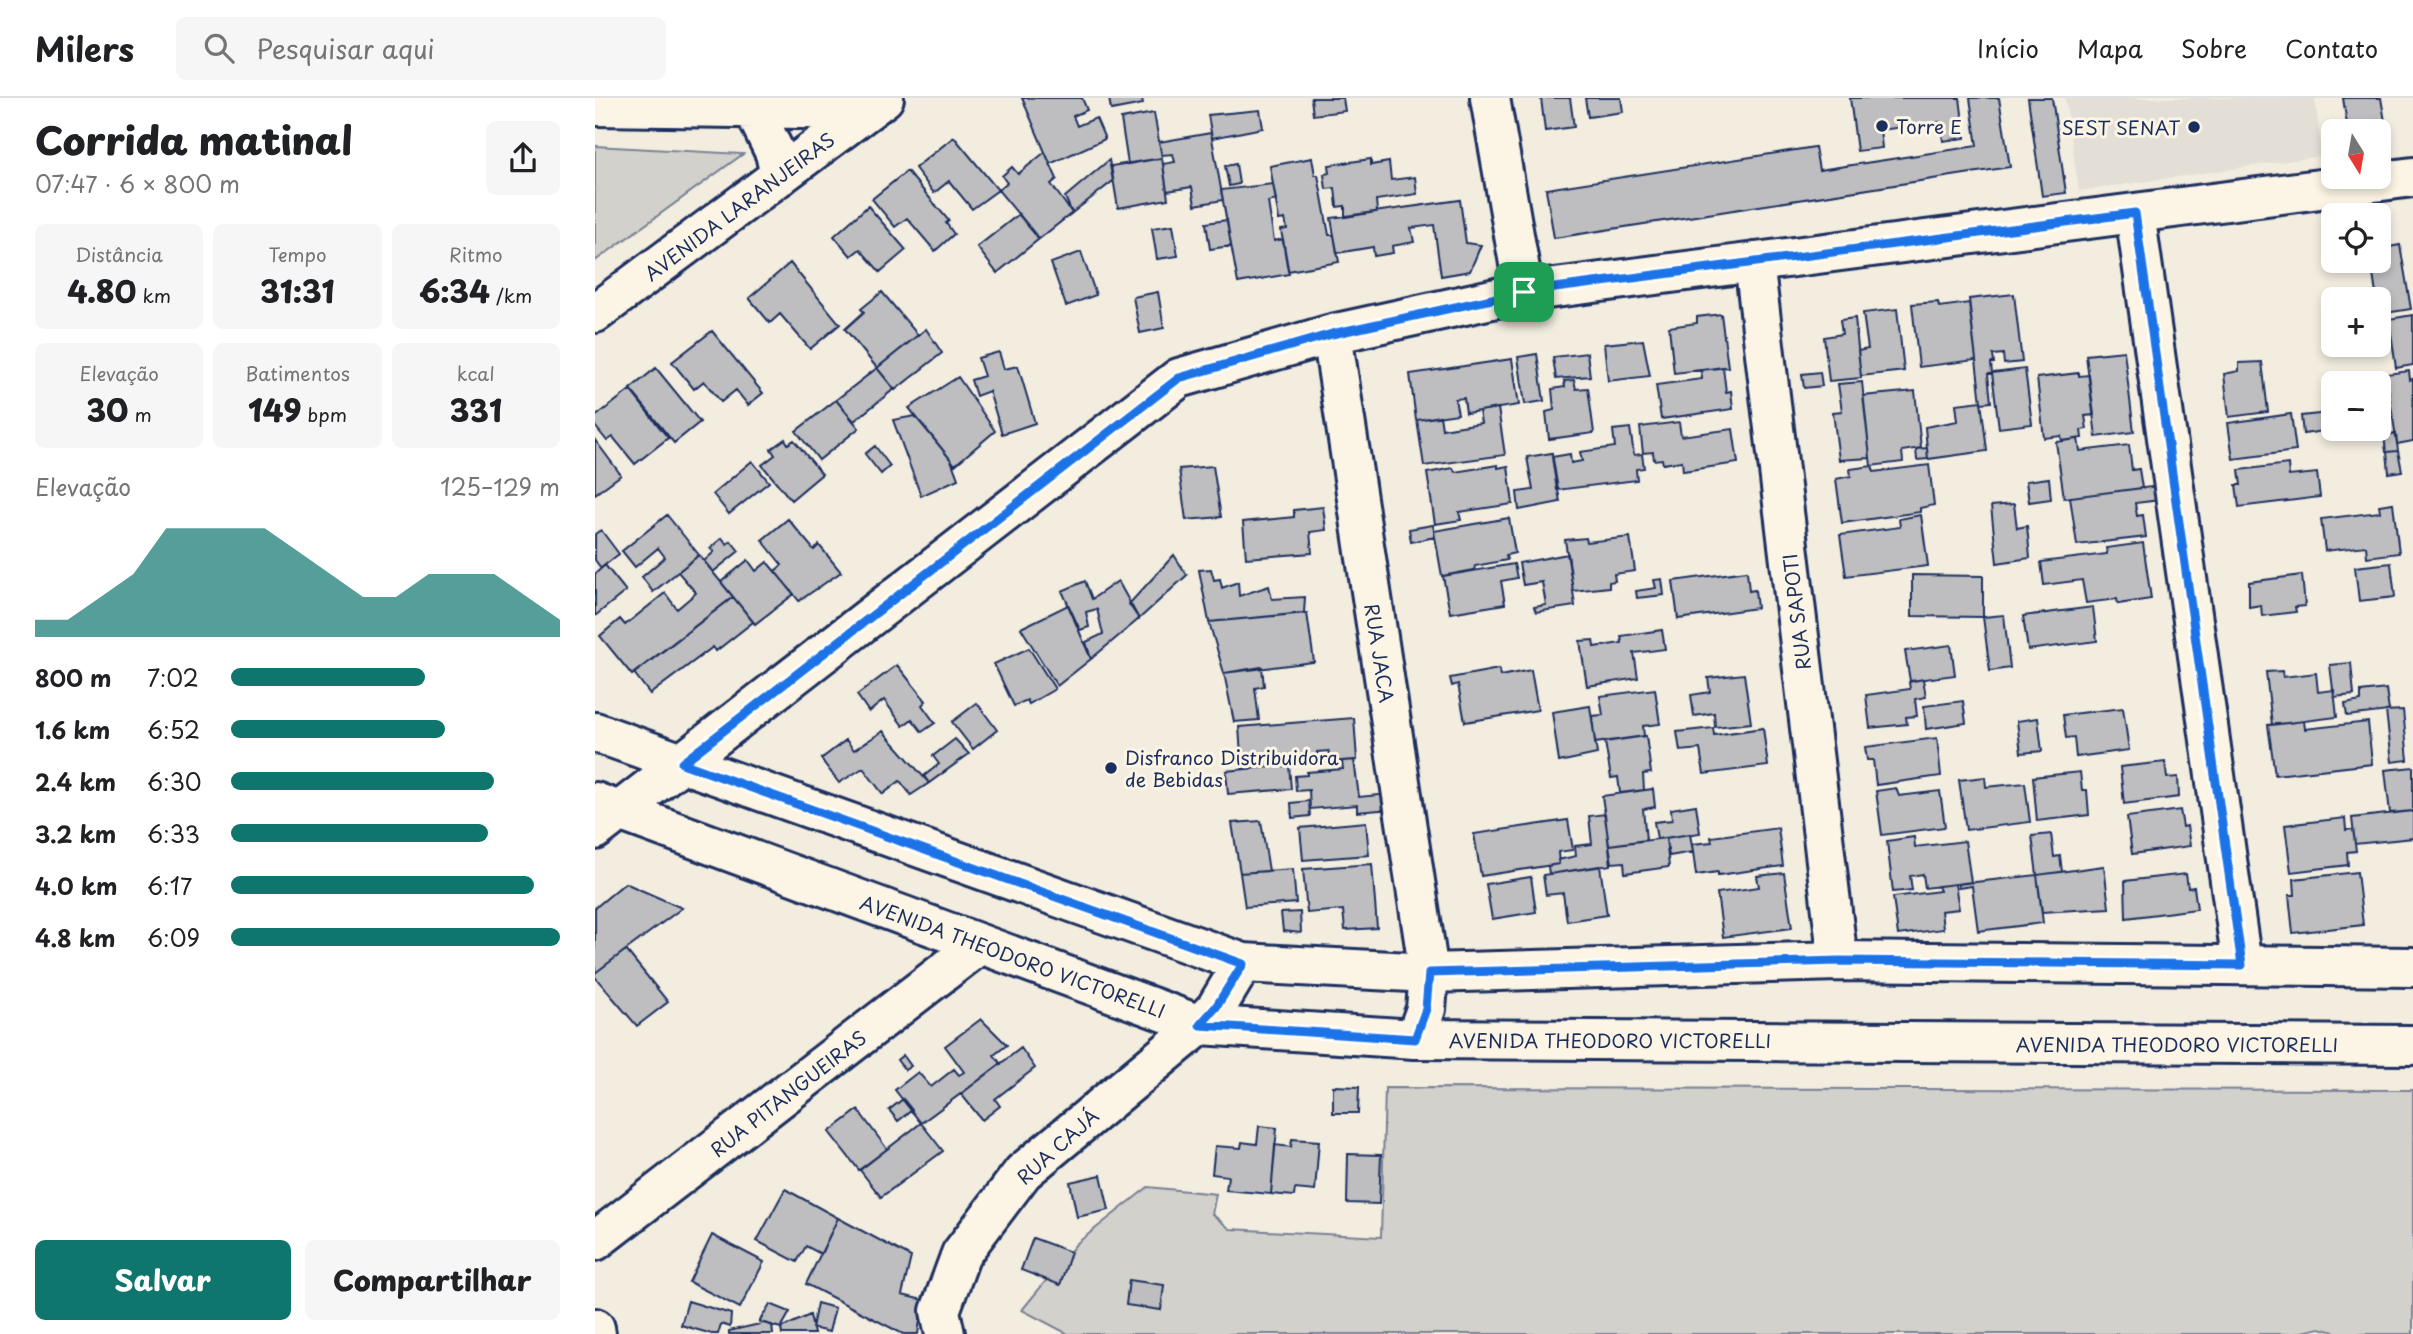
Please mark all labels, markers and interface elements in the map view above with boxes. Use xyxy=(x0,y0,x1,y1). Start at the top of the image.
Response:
search box xyxy=(176,17,666,80)
text: Milers xyxy=(35,23,134,73)
icon: search xyxy=(200,29,238,67)
text: Pesquisar aqui xyxy=(256,29,435,68)
text: Início xyxy=(1977,30,2039,66)
text: Mapa xyxy=(2077,30,2143,66)
text: Sobre xyxy=(2181,30,2247,66)
text: Contato xyxy=(2285,30,2378,66)
text: Corrida matinal xyxy=(35,111,352,168)
place label: Torre E xyxy=(1896,112,1962,140)
place label: SEST SENAT xyxy=(2061,113,2180,141)
marker: Torre E xyxy=(1874,118,1890,134)
marker: SEST SENAT xyxy=(2186,119,2202,135)
north arrow xyxy=(2321,119,2391,189)
map controls xyxy=(2321,119,2391,441)
button: share xyxy=(486,121,560,195)
street label: AVENIDA LARANJEIRAS xyxy=(638,125,840,287)
text: 07:47 · 6 × 800 m xyxy=(35,166,240,201)
button: locate xyxy=(2321,203,2391,273)
text: Distância xyxy=(75,240,163,268)
text: Tempo xyxy=(268,240,327,268)
text: Ritmo xyxy=(449,240,503,268)
pin xyxy=(1494,262,1554,322)
text: 4.80 xyxy=(67,268,136,313)
text: 31:31 xyxy=(260,268,335,313)
text: 6:34 xyxy=(419,268,490,313)
icon: arrive xyxy=(1505,273,1543,311)
text: km xyxy=(136,281,171,309)
text: /km xyxy=(490,281,532,309)
button: + xyxy=(2321,287,2391,357)
text: Elevação xyxy=(79,359,159,387)
text: Batimentos xyxy=(245,359,350,387)
text: kcal xyxy=(457,359,495,387)
button: − xyxy=(2321,371,2391,441)
text: 30 xyxy=(86,387,128,432)
text: 149 xyxy=(248,387,301,432)
text: 331 xyxy=(450,387,502,432)
text: m xyxy=(128,400,152,428)
text: bpm xyxy=(301,400,347,428)
text: Elevação xyxy=(35,469,131,504)
text: 125–129 m xyxy=(440,469,560,504)
street label: RUA SAPOTI xyxy=(1775,552,1817,672)
street label: RUA JACA xyxy=(1358,601,1402,705)
text: 800 m xyxy=(35,660,112,695)
text: 7:02 xyxy=(147,660,199,695)
text: 1.6 km xyxy=(35,712,110,747)
text: 6:52 xyxy=(147,712,200,747)
place label: Disfranco Distribuidora de Bebidas xyxy=(1125,743,1339,793)
marker: Disfranco Distribuidora de Bebidas xyxy=(1103,760,1119,776)
text: 2.4 km xyxy=(35,764,116,799)
text: 6:30 xyxy=(147,764,202,799)
text: 3.2 km xyxy=(35,816,116,851)
text: 6:33 xyxy=(147,816,200,851)
text: 4.0 km xyxy=(35,868,118,903)
text: 6:17 xyxy=(147,868,192,903)
street label: AVENIDA THEODORO VICTORELLI xyxy=(857,888,1169,1024)
text: 4.8 km xyxy=(35,920,116,955)
text: 6:09 xyxy=(147,920,200,955)
street label: RUA PITANGUEIRAS xyxy=(704,1023,872,1163)
street label: AVENIDA THEODORO VICTORELLI xyxy=(1449,1026,1771,1054)
street label: AVENIDA THEODORO VICTORELLI xyxy=(2016,1030,2338,1058)
street label: RUA CAJÁ xyxy=(1010,1102,1104,1190)
button: Salvar xyxy=(35,1240,291,1320)
button: Compartilhar xyxy=(305,1240,560,1320)

